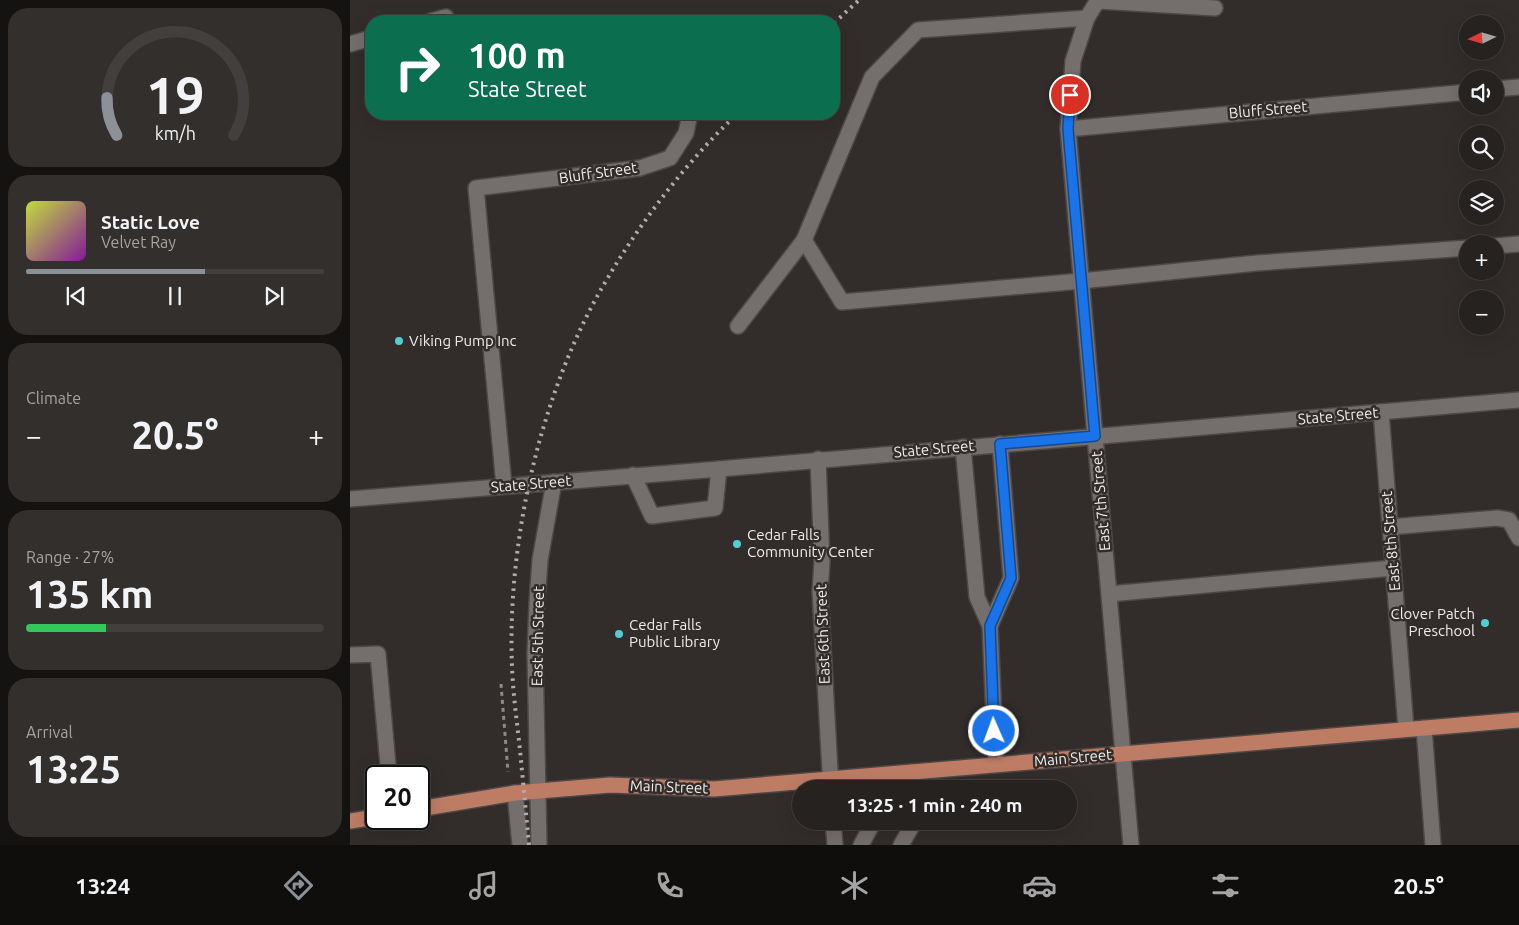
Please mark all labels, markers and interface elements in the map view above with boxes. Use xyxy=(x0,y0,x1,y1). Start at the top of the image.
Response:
north arrow xyxy=(1459,15,1504,60)
map controls xyxy=(1459,15,1504,335)
icon: right xyxy=(385,35,450,100)
text: 100 m xyxy=(468,35,566,75)
text: 19 xyxy=(146,66,204,124)
button: sound xyxy=(1459,70,1504,115)
pin xyxy=(1049,74,1091,116)
text: State Street xyxy=(468,76,587,101)
icon: arrive xyxy=(1056,81,1084,109)
street label: Bluff Street xyxy=(1228,98,1308,121)
text: km/h xyxy=(154,123,196,143)
button: search xyxy=(1459,125,1504,170)
street label: Bluff Street xyxy=(558,159,638,186)
button: layers xyxy=(1459,180,1504,225)
text: Static Love xyxy=(101,211,200,233)
text: Velvet Ray xyxy=(101,233,176,251)
button: + xyxy=(1459,235,1504,280)
icon: previous xyxy=(62,282,90,310)
icon: pause xyxy=(161,282,189,310)
icon: next xyxy=(260,282,288,310)
button: − xyxy=(1459,290,1504,335)
place label: Viking Pump Inc xyxy=(409,332,517,349)
marker: Viking Pump Inc xyxy=(393,335,405,347)
text: Climate xyxy=(26,389,81,407)
street label: State Street xyxy=(1297,404,1379,427)
text: 20.5° xyxy=(131,414,219,456)
text: − xyxy=(26,420,42,451)
text: + xyxy=(308,420,324,451)
street label: State Street xyxy=(893,437,975,460)
street label: East 7th Street xyxy=(1088,450,1113,552)
street label: State Street xyxy=(490,472,572,495)
street label: East 8th Street xyxy=(1378,490,1403,592)
place label: Cedar Falls Community Center xyxy=(747,526,874,560)
marker: Cedar Falls Community Center xyxy=(731,538,743,550)
text: Range · 27% xyxy=(26,548,114,566)
text: 135 km xyxy=(26,573,153,615)
street label: East 6th Street xyxy=(812,584,833,684)
street label: East 5th Street xyxy=(528,586,547,686)
place label: Clover Patch Preschool xyxy=(1390,605,1475,639)
place label: Cedar Falls Public Library xyxy=(629,616,720,650)
marker: Clover Patch Preschool xyxy=(1479,617,1491,629)
marker: Cedar Falls Public Library xyxy=(613,628,625,640)
position arrow xyxy=(967,704,1019,756)
text: Arrival xyxy=(26,723,73,741)
street label: Main Street xyxy=(1033,746,1113,769)
text: 13:25 xyxy=(26,748,121,790)
speed limit sign: 20 xyxy=(365,765,430,830)
street label: Main Street xyxy=(630,777,709,796)
text: 13:25 · 1 min · 240 m xyxy=(847,794,1022,816)
icon: directions xyxy=(281,868,316,903)
icon: music xyxy=(466,868,501,903)
icon: phone xyxy=(652,868,687,903)
icon: climate xyxy=(837,868,872,903)
icon: car xyxy=(1022,868,1057,903)
icon: filters xyxy=(1208,868,1243,903)
text: 13:24 xyxy=(75,873,130,898)
text: 20.5° xyxy=(1393,873,1444,898)

